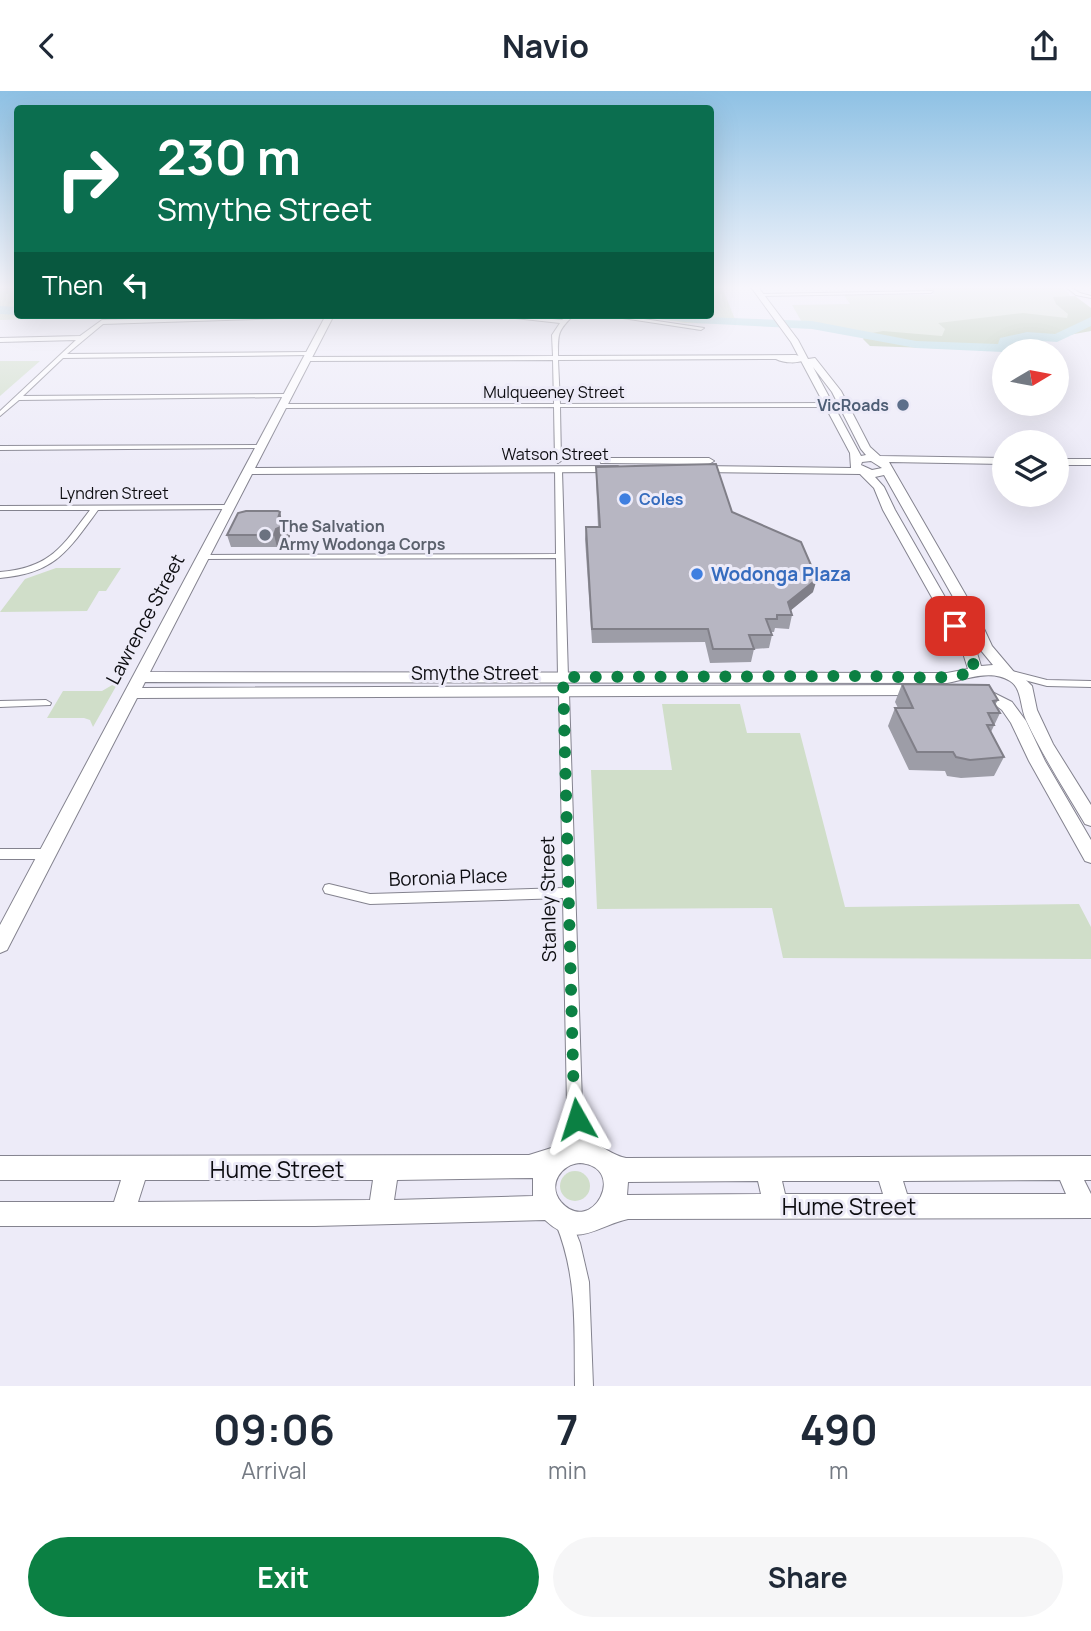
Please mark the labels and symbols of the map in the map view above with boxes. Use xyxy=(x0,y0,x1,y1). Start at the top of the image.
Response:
north arrow xyxy=(992,339,1069,417)
street label: Mulqueeney Street xyxy=(483,381,625,403)
place label: VicRoads xyxy=(817,394,889,416)
marker: VicRoads xyxy=(895,397,911,413)
street label: Watson Street xyxy=(501,443,609,465)
street label: Lyndren Street xyxy=(59,482,169,504)
place label: Coles xyxy=(639,488,684,510)
marker: Coles xyxy=(617,491,633,507)
place label: The Salvation Army Wodonga Corps xyxy=(279,515,446,555)
marker: The Salvation Army Wodonga Corps xyxy=(257,527,273,543)
street label: Lawrence Street xyxy=(100,549,190,689)
place label: Wodonga Plaza xyxy=(711,561,851,587)
marker: Wodonga Plaza xyxy=(689,566,705,582)
pin xyxy=(925,596,985,656)
street label: Smythe Street xyxy=(411,660,539,686)
street label: Stanley Street xyxy=(534,836,562,962)
street label: Boronia Place xyxy=(388,862,508,892)
position arrow xyxy=(540,1082,614,1156)
street label: Hume Street xyxy=(210,1153,344,1185)
street label: Hume Street xyxy=(782,1190,916,1222)

